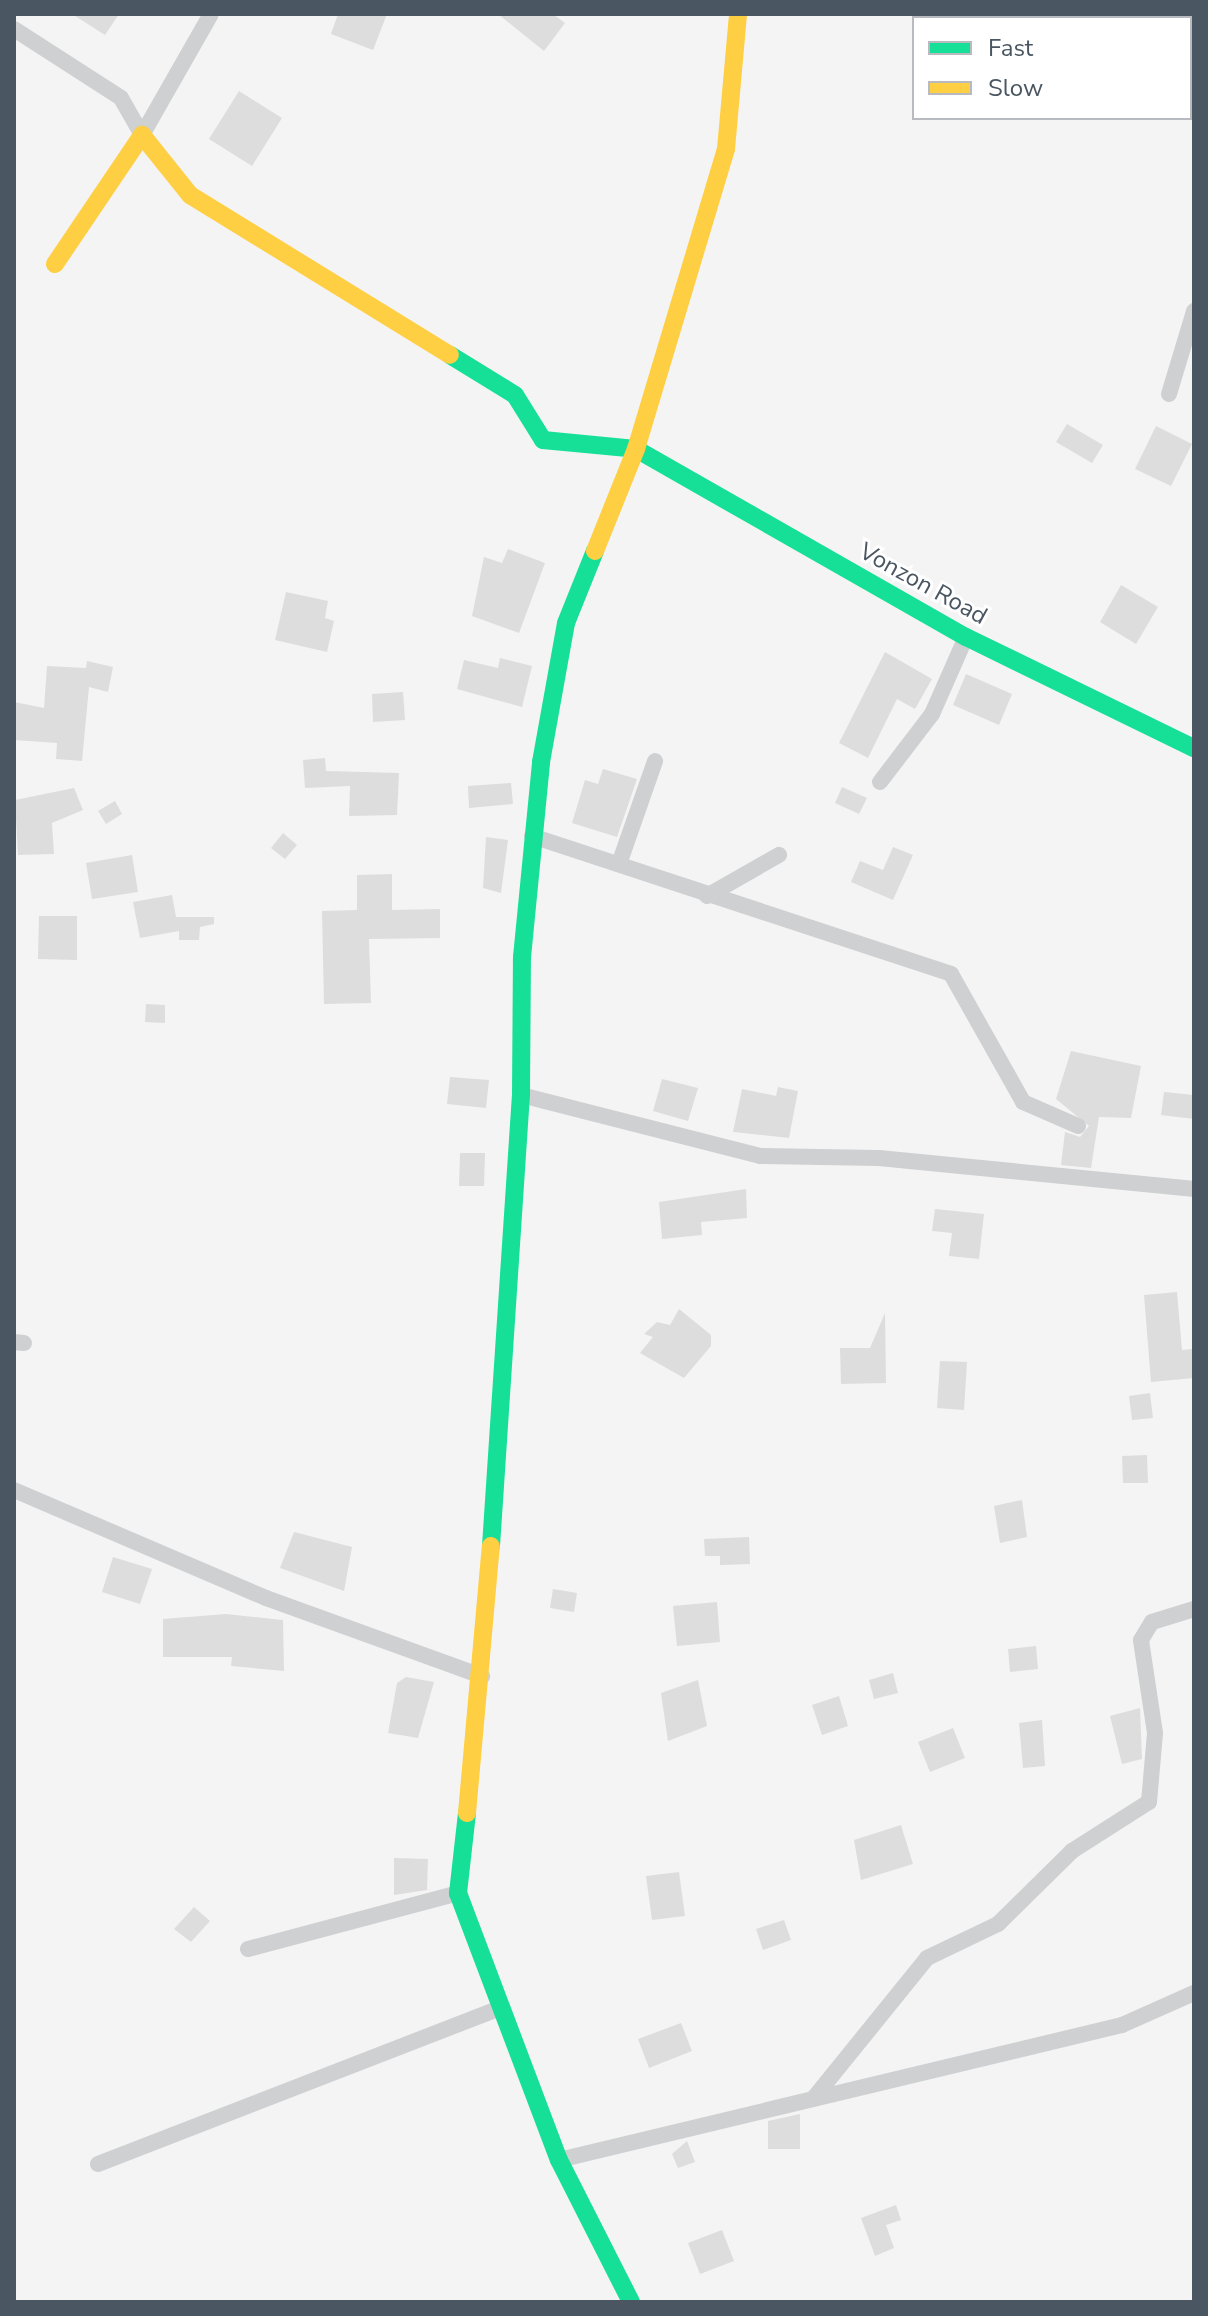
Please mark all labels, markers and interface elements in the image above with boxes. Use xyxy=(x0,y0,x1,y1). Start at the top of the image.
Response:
legend xyxy=(912,16,1192,120)
text: Fast xyxy=(988,32,1033,64)
text: Slow xyxy=(988,72,1043,104)
street label: Vonzon Road xyxy=(854,537,992,631)

